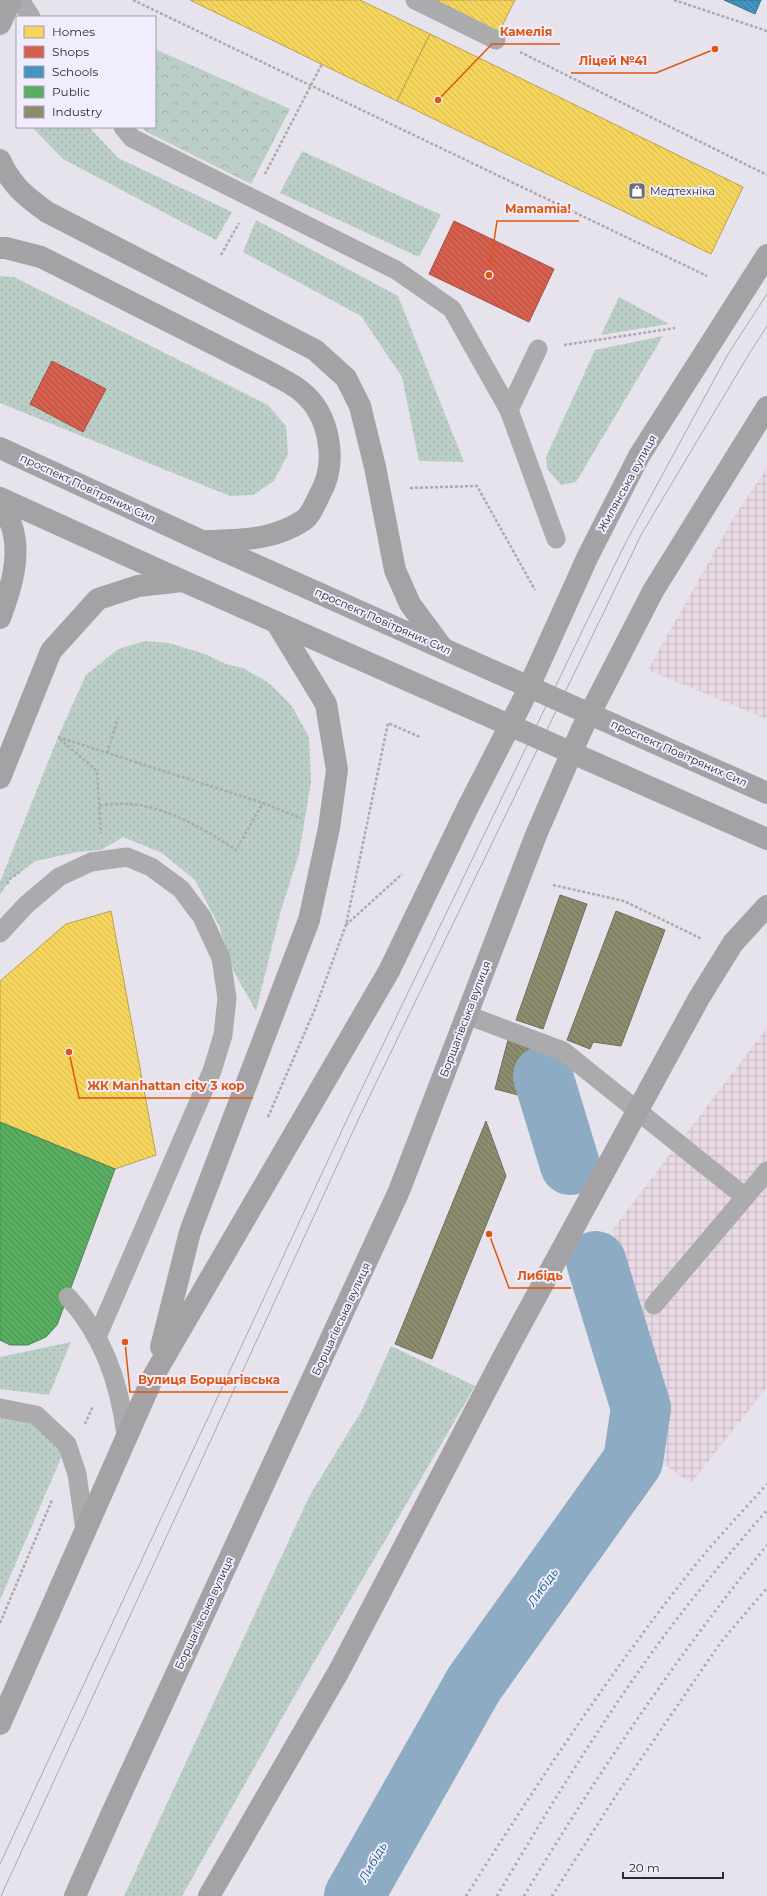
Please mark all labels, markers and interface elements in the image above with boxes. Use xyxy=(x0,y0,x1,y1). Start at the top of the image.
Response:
legend xyxy=(16,16,156,128)
callout: Камелія xyxy=(492,20,560,44)
text: Homes xyxy=(52,24,95,39)
text: Камелія xyxy=(500,24,552,39)
text: Shops xyxy=(52,44,89,59)
callout: Ліцей №41 xyxy=(571,49,656,73)
text: Ліцей №41 xyxy=(579,53,647,68)
text: Schools xyxy=(52,64,98,79)
text: Public xyxy=(52,84,90,99)
text: Industry xyxy=(52,104,102,119)
shop icon: Медтехніка xyxy=(627,181,647,201)
place label: Медтехніка xyxy=(650,184,715,198)
callout: Mamamia! xyxy=(497,197,579,221)
text: Mamamia! xyxy=(505,201,571,216)
street label: Жилянська вулиця xyxy=(594,432,660,534)
street label: проспект Повітряних Сил xyxy=(18,450,158,526)
street label: проспект Повітряних Сил xyxy=(313,585,453,657)
street label: проспект Повітряних Сил xyxy=(609,717,749,789)
street label: Борщагівська вулиця xyxy=(436,959,494,1079)
callout: ЖК Manhattan city 3 кор xyxy=(79,1074,253,1098)
text: ЖК Manhattan city 3 кор xyxy=(87,1078,245,1093)
street label: Борщагівська вулиця xyxy=(309,1260,373,1378)
callout: Либідь xyxy=(509,1264,571,1288)
text: Либідь xyxy=(517,1268,563,1283)
callout: Вулиця Борщагівська xyxy=(130,1368,288,1392)
text: Вулиця Борщагівська xyxy=(138,1372,280,1387)
street label: Борщагівська вулиця xyxy=(172,1554,236,1672)
water label: Либідь xyxy=(523,1565,562,1610)
water label: Либідь xyxy=(355,1839,390,1885)
scale bar xyxy=(623,1854,723,1880)
text: 20 m xyxy=(629,1860,660,1875)

